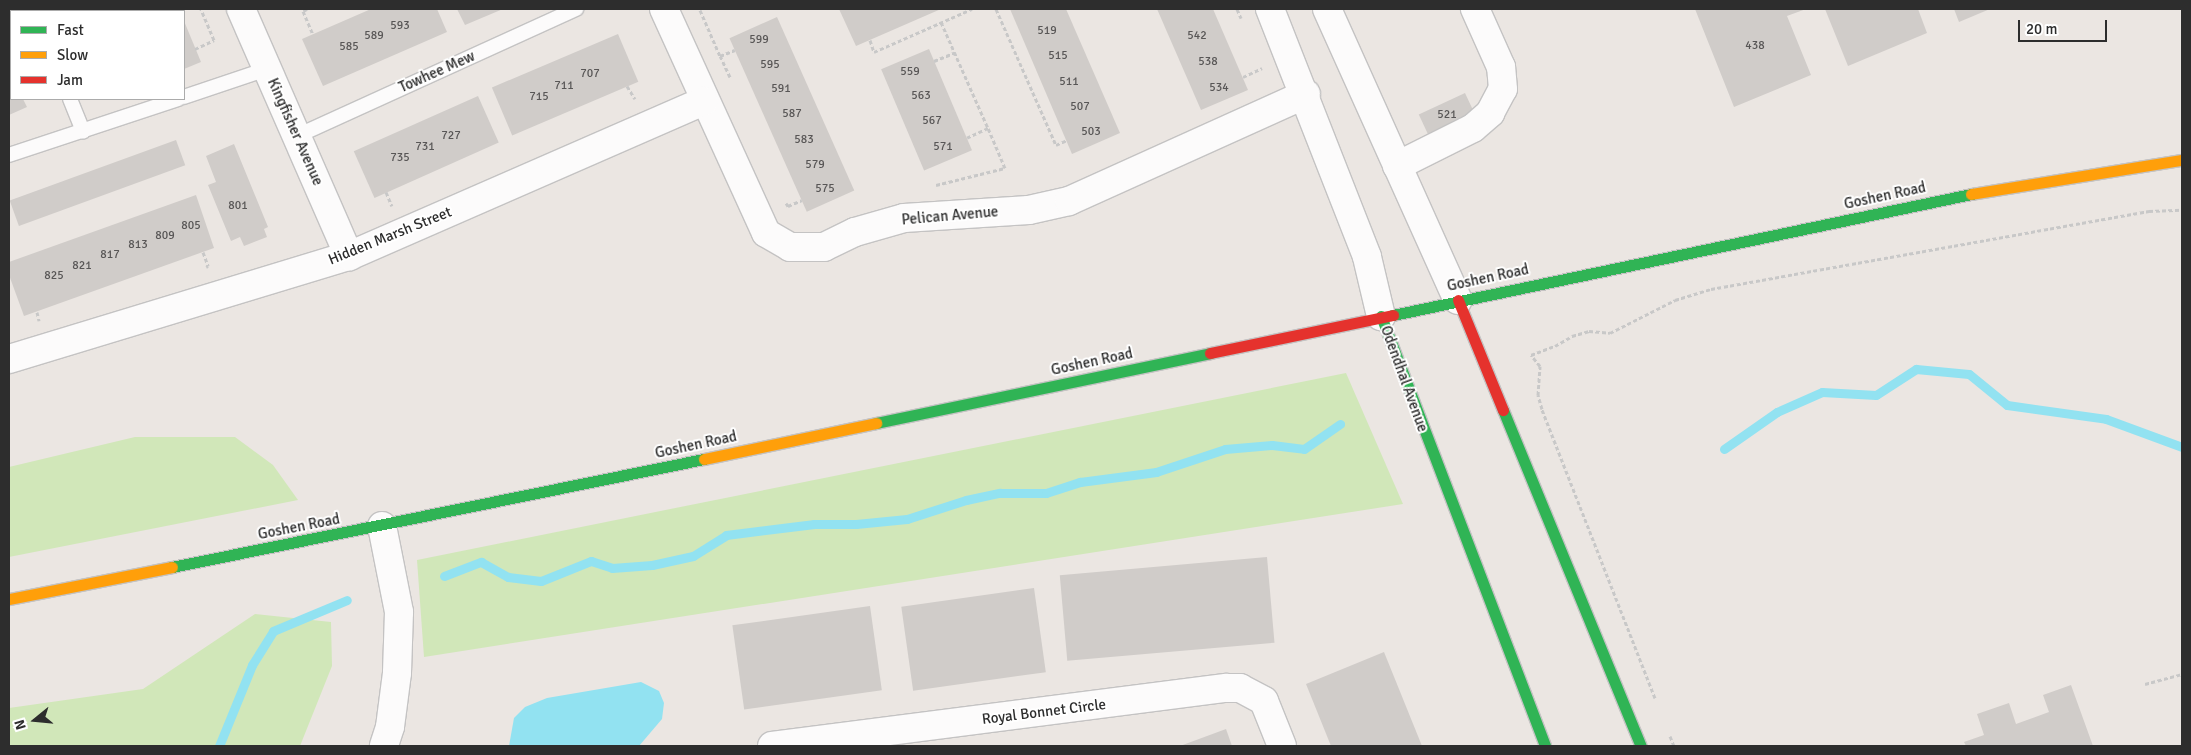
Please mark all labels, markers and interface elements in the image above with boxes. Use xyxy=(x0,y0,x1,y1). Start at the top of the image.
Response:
legend xyxy=(10,10,185,100)
scale bar xyxy=(2021,10,2110,42)
house number: 593 xyxy=(390,19,410,33)
text: 20 m xyxy=(2026,20,2057,38)
text: Fast xyxy=(57,21,84,39)
house number: 519 xyxy=(1037,24,1057,38)
house number: 589 xyxy=(364,29,384,43)
house number: 542 xyxy=(1187,29,1207,43)
house number: 599 xyxy=(749,33,769,47)
house number: 438 xyxy=(1745,39,1765,53)
house number: 585 xyxy=(339,40,359,54)
text: Slow xyxy=(57,46,88,64)
street label: Towhee Mew xyxy=(396,47,478,97)
house number: 515 xyxy=(1048,49,1068,63)
house number: 538 xyxy=(1198,55,1218,69)
house number: 595 xyxy=(760,58,780,72)
house number: 559 xyxy=(900,65,920,79)
house number: 707 xyxy=(580,67,600,81)
text: Jam xyxy=(57,71,83,89)
street label: Kingfisher Avenue xyxy=(263,75,327,189)
house number: 511 xyxy=(1059,75,1079,89)
house number: 711 xyxy=(554,79,574,93)
house number: 534 xyxy=(1209,81,1229,95)
house number: 591 xyxy=(771,82,791,96)
house number: 563 xyxy=(911,89,931,103)
house number: 715 xyxy=(529,90,549,104)
house number: 507 xyxy=(1070,100,1090,114)
house number: 587 xyxy=(782,107,802,121)
house number: 521 xyxy=(1437,108,1457,122)
house number: 567 xyxy=(922,114,942,128)
house number: 503 xyxy=(1081,125,1101,139)
house number: 727 xyxy=(441,129,461,143)
house number: 583 xyxy=(794,133,814,147)
house number: 731 xyxy=(415,140,435,154)
house number: 571 xyxy=(933,140,953,154)
house number: 735 xyxy=(390,151,410,165)
house number: 579 xyxy=(805,158,825,172)
street label: Goshen Road xyxy=(1842,179,1928,213)
house number: 575 xyxy=(815,182,835,196)
house number: 801 xyxy=(228,199,248,213)
street label: Hidden Marsh Street xyxy=(326,203,454,269)
street label: Pelican Avenue xyxy=(901,203,999,229)
house number: 805 xyxy=(181,219,201,233)
house number: 809 xyxy=(155,229,175,243)
house number: 813 xyxy=(128,238,148,252)
house number: 817 xyxy=(100,248,120,262)
house number: 821 xyxy=(72,259,92,273)
street label: Goshen Road xyxy=(1445,261,1531,295)
house number: 825 xyxy=(44,269,64,283)
street label: Odendhal Avenue xyxy=(1376,323,1432,435)
street label: Goshen Road xyxy=(1049,345,1135,379)
street label: Goshen Road xyxy=(653,428,739,462)
street label: Goshen Road xyxy=(256,510,342,544)
north arrow xyxy=(10,695,60,745)
street label: Royal Bonnet Circle xyxy=(981,695,1107,729)
text: N xyxy=(11,717,30,732)

